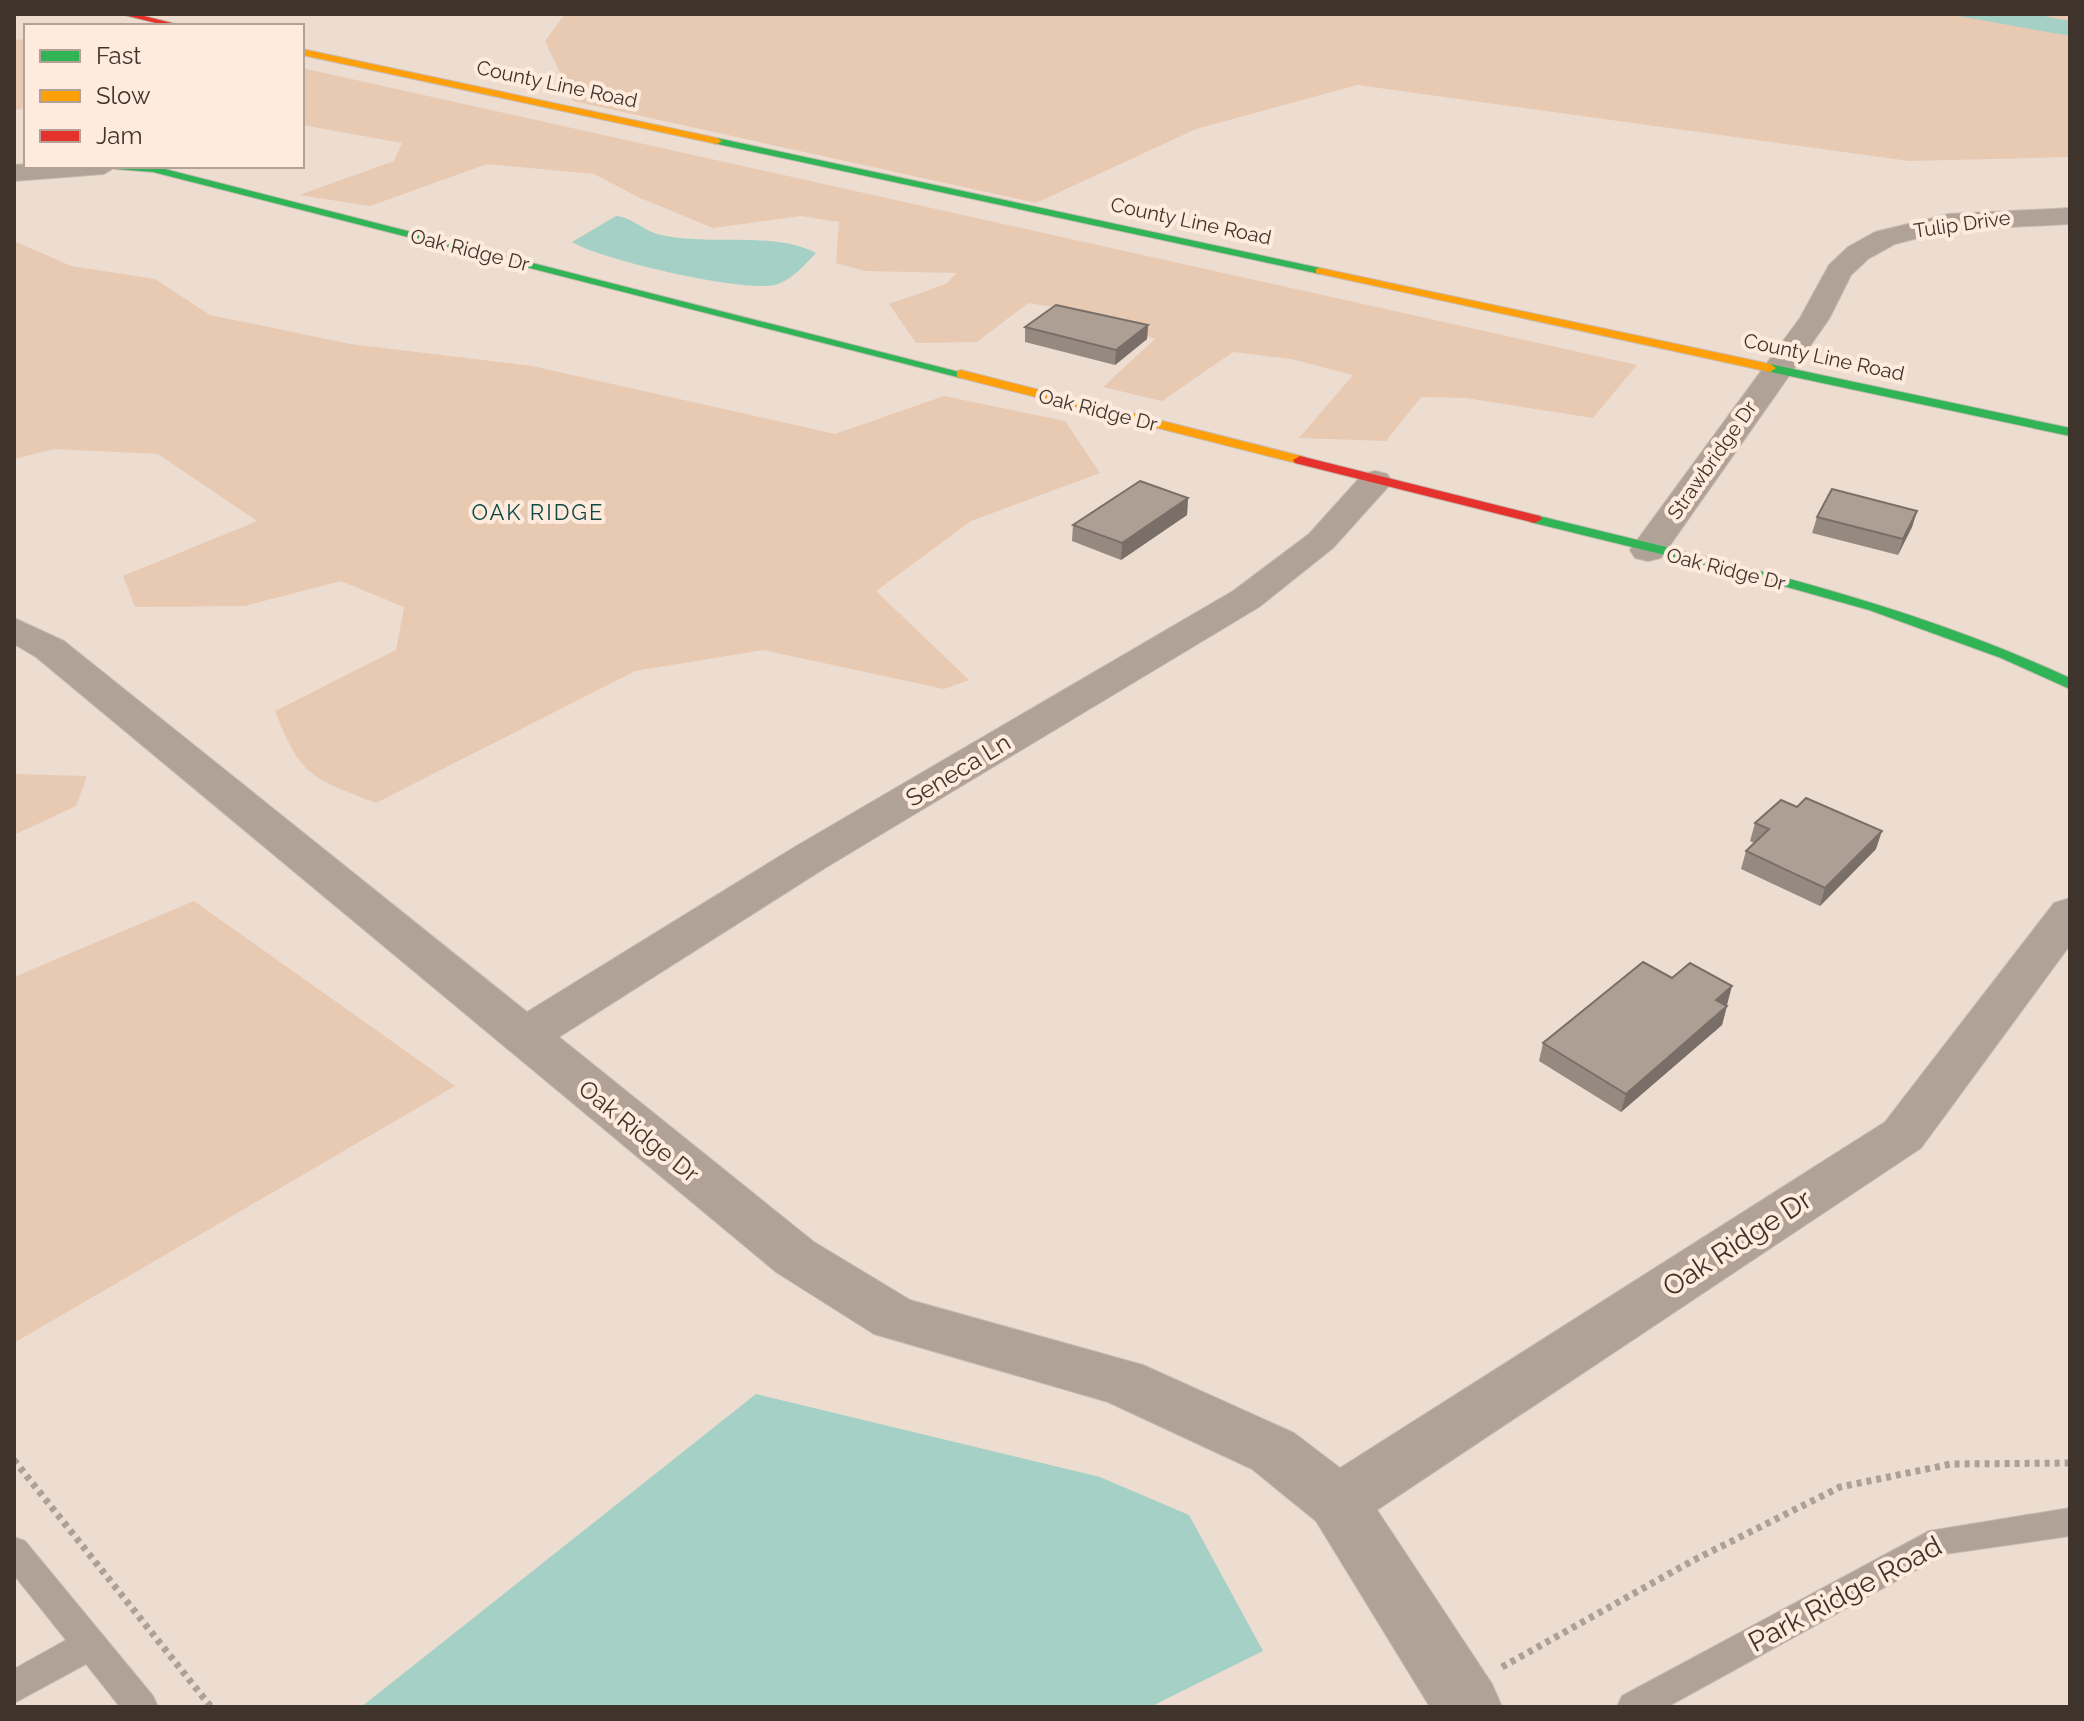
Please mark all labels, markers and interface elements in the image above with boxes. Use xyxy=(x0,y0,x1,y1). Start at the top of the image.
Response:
legend xyxy=(24,24,304,168)
text: Fast xyxy=(96,41,141,70)
street label: County Line Road xyxy=(474,55,640,113)
text: Slow xyxy=(96,81,151,110)
text: Jam xyxy=(96,121,142,150)
street label: County Line Road xyxy=(1108,192,1274,250)
street label: Tulip Drive xyxy=(1912,205,2012,243)
street label: Oak Ridge Dr xyxy=(408,224,532,276)
street label: County Line Road xyxy=(1741,328,1907,386)
street label: Oak Ridge Dr xyxy=(1036,384,1160,436)
street label: Strawbridge Dr xyxy=(1662,396,1762,524)
district label: OAK RIDGE xyxy=(471,499,605,525)
street label: Oak Ridge Dr xyxy=(1664,543,1788,595)
street label: Seneca Ln xyxy=(900,727,1016,813)
street label: Oak Ridge Dr xyxy=(573,1074,705,1189)
street label: Oak Ridge Dr xyxy=(1656,1183,1818,1303)
street label: Park Ridge Road xyxy=(1743,1529,1947,1659)

